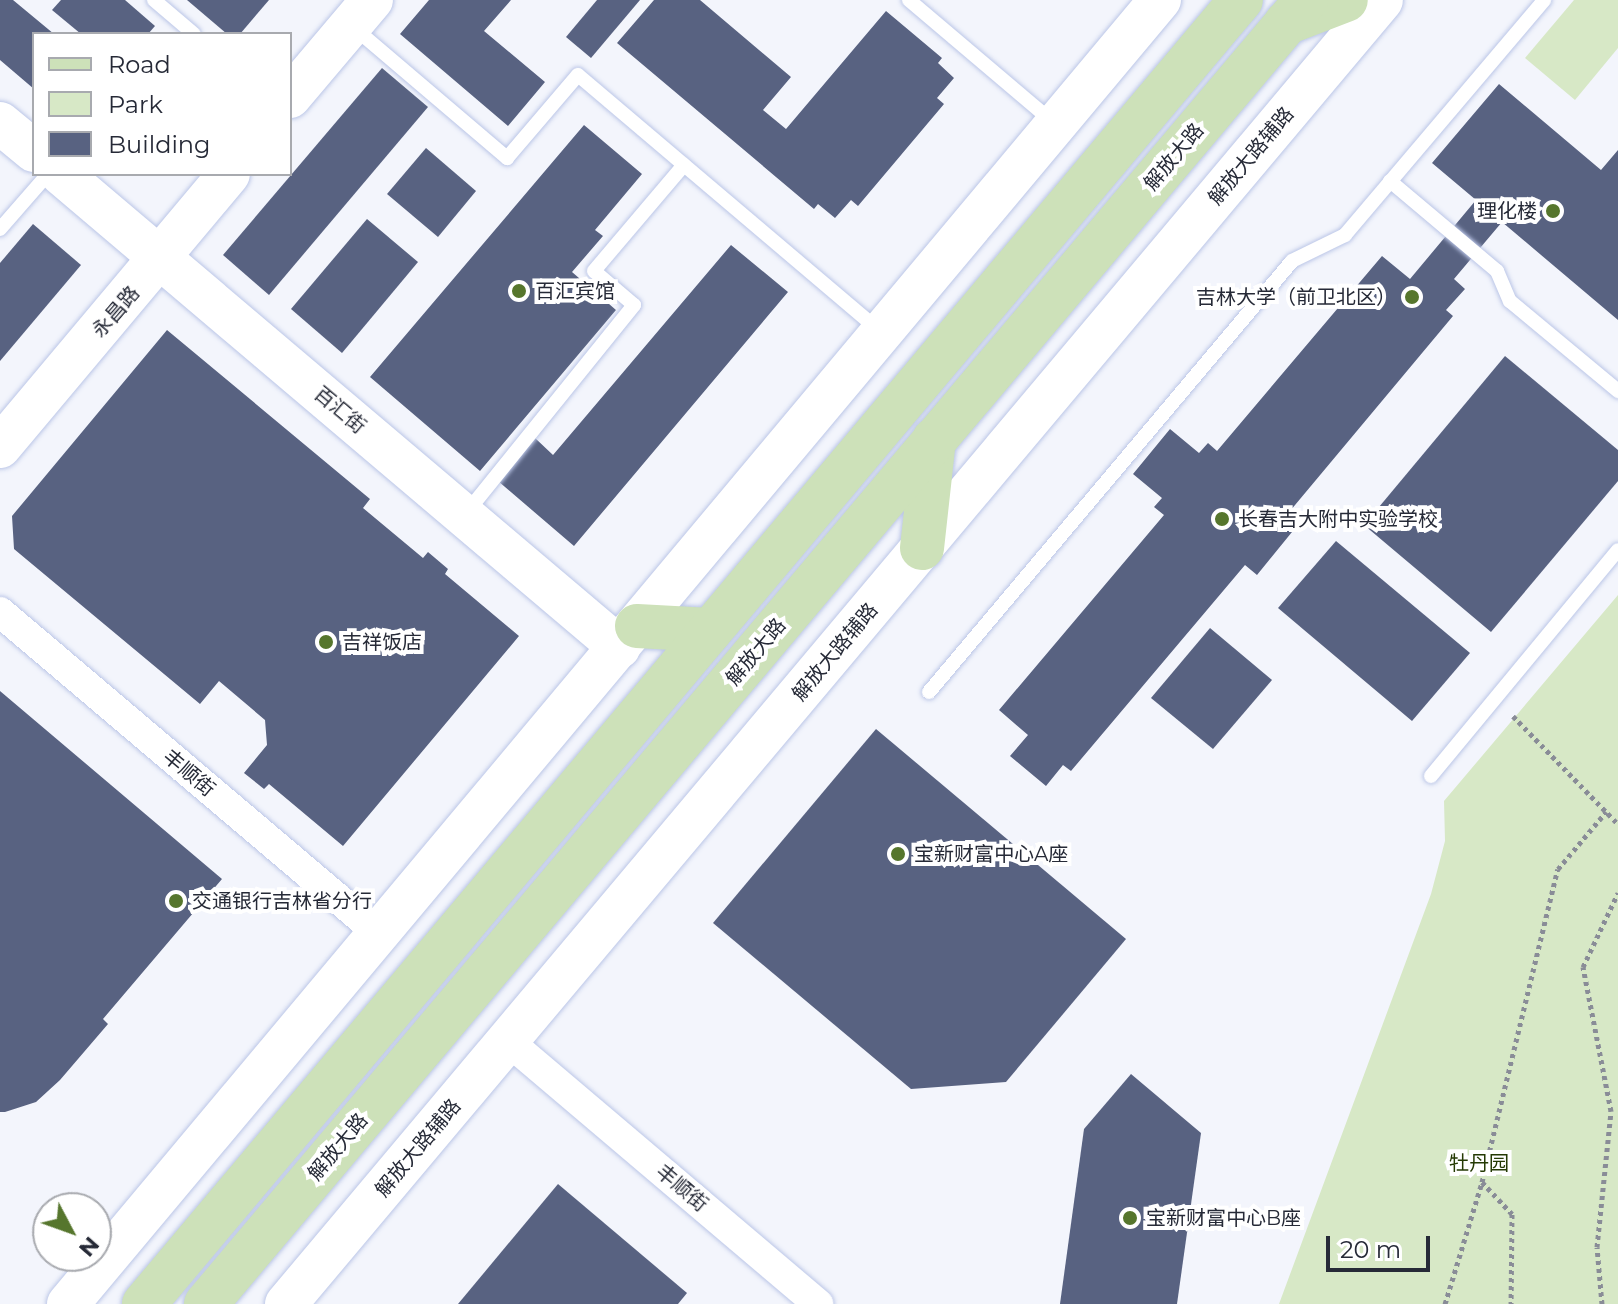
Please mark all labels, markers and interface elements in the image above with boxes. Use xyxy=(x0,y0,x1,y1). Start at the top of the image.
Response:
legend xyxy=(32,32,292,176)
text: Road xyxy=(108,50,171,79)
text: Park xyxy=(108,90,163,119)
street label: 解放大路辅路 xyxy=(1203,102,1299,210)
street label: 解放大路 xyxy=(1139,119,1209,195)
text: Building xyxy=(108,130,211,159)
place label: 理化楼 xyxy=(1477,199,1537,223)
marker: 理化楼 xyxy=(1544,202,1562,220)
place label: 百汇宾馆 xyxy=(535,279,615,303)
street label: 永昌路 xyxy=(87,281,145,343)
marker: 百汇宾馆 xyxy=(510,282,528,300)
place label: 吉林大学（前卫北区） xyxy=(1196,285,1396,309)
marker: 吉林大学（前卫北区） xyxy=(1403,288,1421,306)
street label: 百汇街 xyxy=(309,382,371,438)
place label: 长春吉大附中实验学校 xyxy=(1238,507,1438,531)
marker: 长春吉大附中实验学校 xyxy=(1213,510,1231,528)
street label: 解放大路辅路 xyxy=(787,598,883,706)
street label: 解放大路 xyxy=(721,614,791,690)
place label: 吉祥饭店 xyxy=(342,630,422,654)
marker: 吉祥饭店 xyxy=(317,633,335,651)
street label: 丰顺街 xyxy=(158,745,220,801)
place label: 宝新财富中心A座 xyxy=(914,842,1068,866)
marker: 宝新财富中心A座 xyxy=(889,845,907,863)
place label: 交通银行吉林省分行 xyxy=(192,889,372,913)
marker: 交通银行吉林省分行 xyxy=(167,892,185,910)
street label: 解放大路辅路 xyxy=(370,1094,466,1202)
street label: 解放大路 xyxy=(303,1109,373,1185)
park label: 牡丹园 xyxy=(1449,1151,1509,1175)
street label: 丰顺街 xyxy=(651,1160,713,1216)
north arrow xyxy=(32,1192,112,1272)
place label: 宝新财富中心B座 xyxy=(1146,1206,1301,1230)
marker: 宝新财富中心B座 xyxy=(1121,1209,1139,1227)
scale bar xyxy=(1330,1220,1434,1270)
text: N xyxy=(73,1231,105,1262)
text: 20 m xyxy=(1340,1235,1401,1264)

